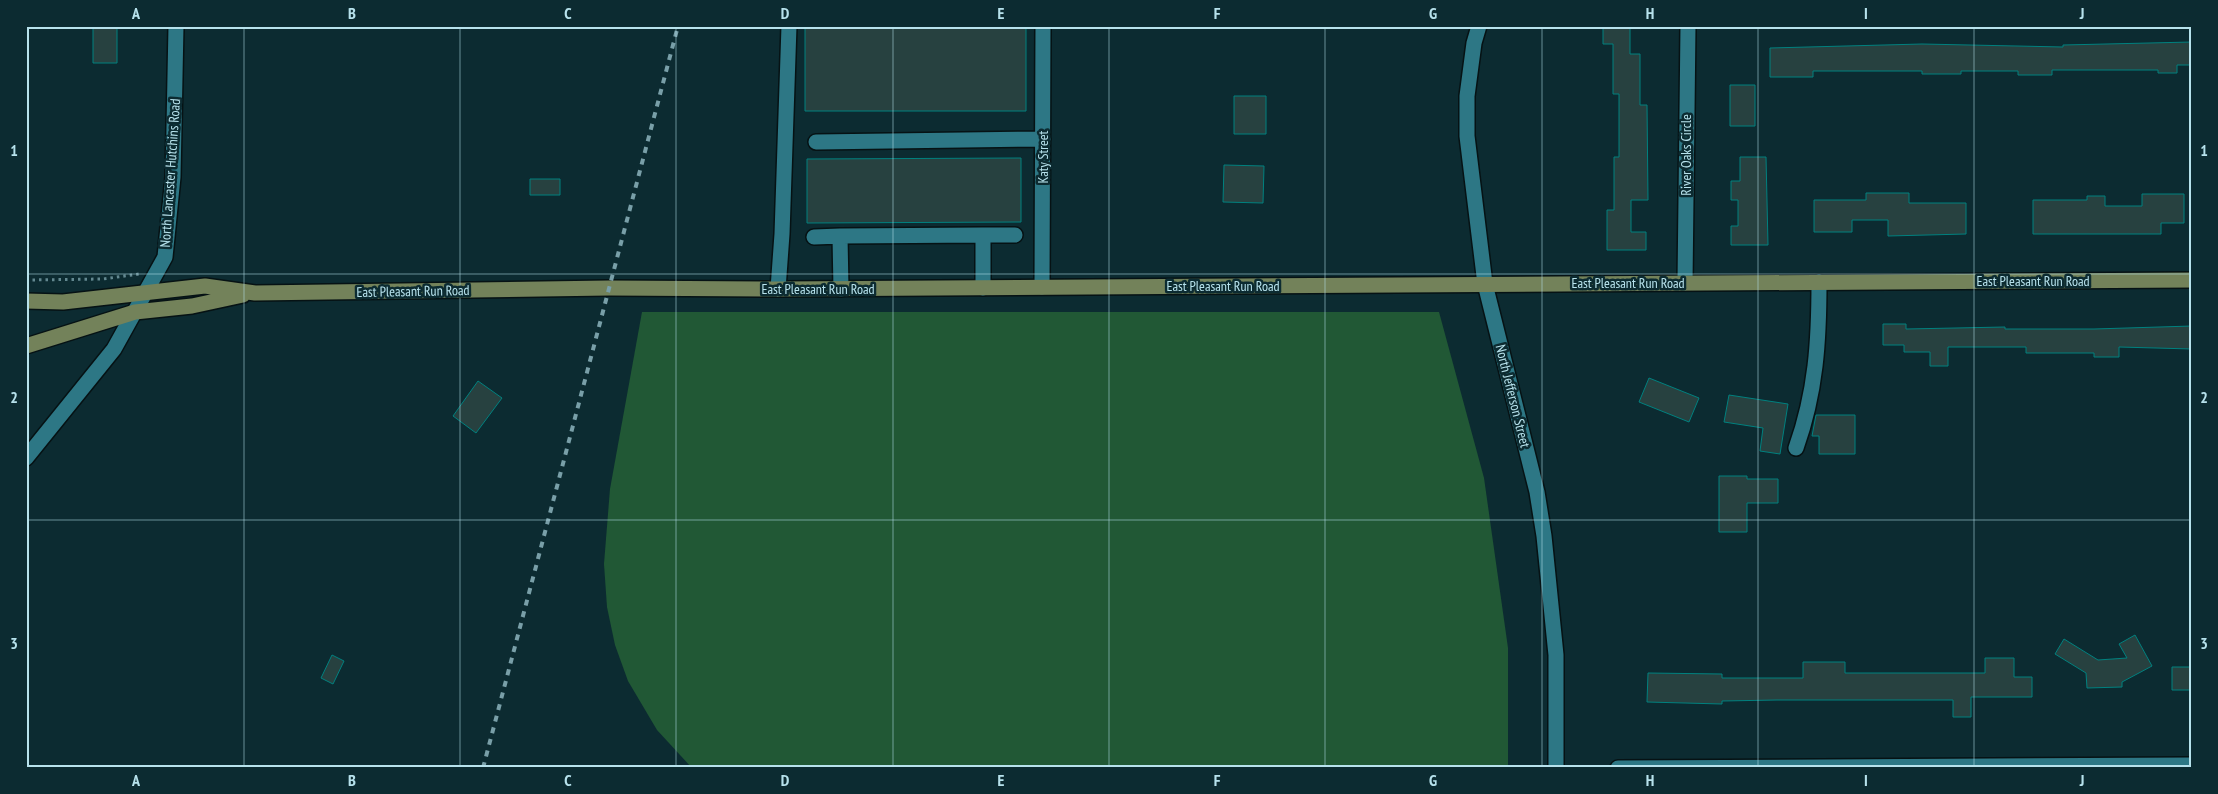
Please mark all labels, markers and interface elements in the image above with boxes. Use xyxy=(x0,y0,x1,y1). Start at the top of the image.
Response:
text: A xyxy=(131,3,141,23)
text: B xyxy=(348,3,356,23)
text: C xyxy=(564,3,572,23)
text: D xyxy=(781,3,790,23)
text: E xyxy=(998,3,1005,23)
text: F xyxy=(1214,3,1221,23)
text: G xyxy=(1429,3,1437,23)
text: H xyxy=(1646,3,1654,23)
text: I xyxy=(1864,3,1868,23)
text: J xyxy=(2079,3,2084,23)
street label: North Lancaster Hutchins Road xyxy=(156,98,184,248)
street label: River Oaks Circle xyxy=(1677,114,1695,196)
street label: Katy Street xyxy=(1034,130,1052,183)
text: 1 xyxy=(10,140,18,160)
text: 1 xyxy=(2200,140,2208,160)
street label: East Pleasant Run Road xyxy=(1976,272,2090,290)
street label: East Pleasant Run Road xyxy=(1571,274,1685,292)
street label: East Pleasant Run Road xyxy=(1166,277,1280,295)
street label: East Pleasant Run Road xyxy=(761,280,875,298)
street label: East Pleasant Run Road xyxy=(356,281,470,301)
street label: North Jefferson Street xyxy=(1492,343,1535,449)
text: 2 xyxy=(10,387,18,407)
text: 2 xyxy=(2200,387,2208,407)
text: 3 xyxy=(10,633,18,653)
text: 3 xyxy=(2200,633,2208,653)
text: A xyxy=(131,770,141,790)
text: B xyxy=(348,770,356,790)
text: C xyxy=(564,770,572,790)
text: D xyxy=(781,770,790,790)
text: E xyxy=(998,770,1005,790)
text: F xyxy=(1214,770,1221,790)
text: G xyxy=(1429,770,1437,790)
text: H xyxy=(1646,770,1654,790)
text: I xyxy=(1864,770,1868,790)
text: J xyxy=(2079,770,2084,790)

